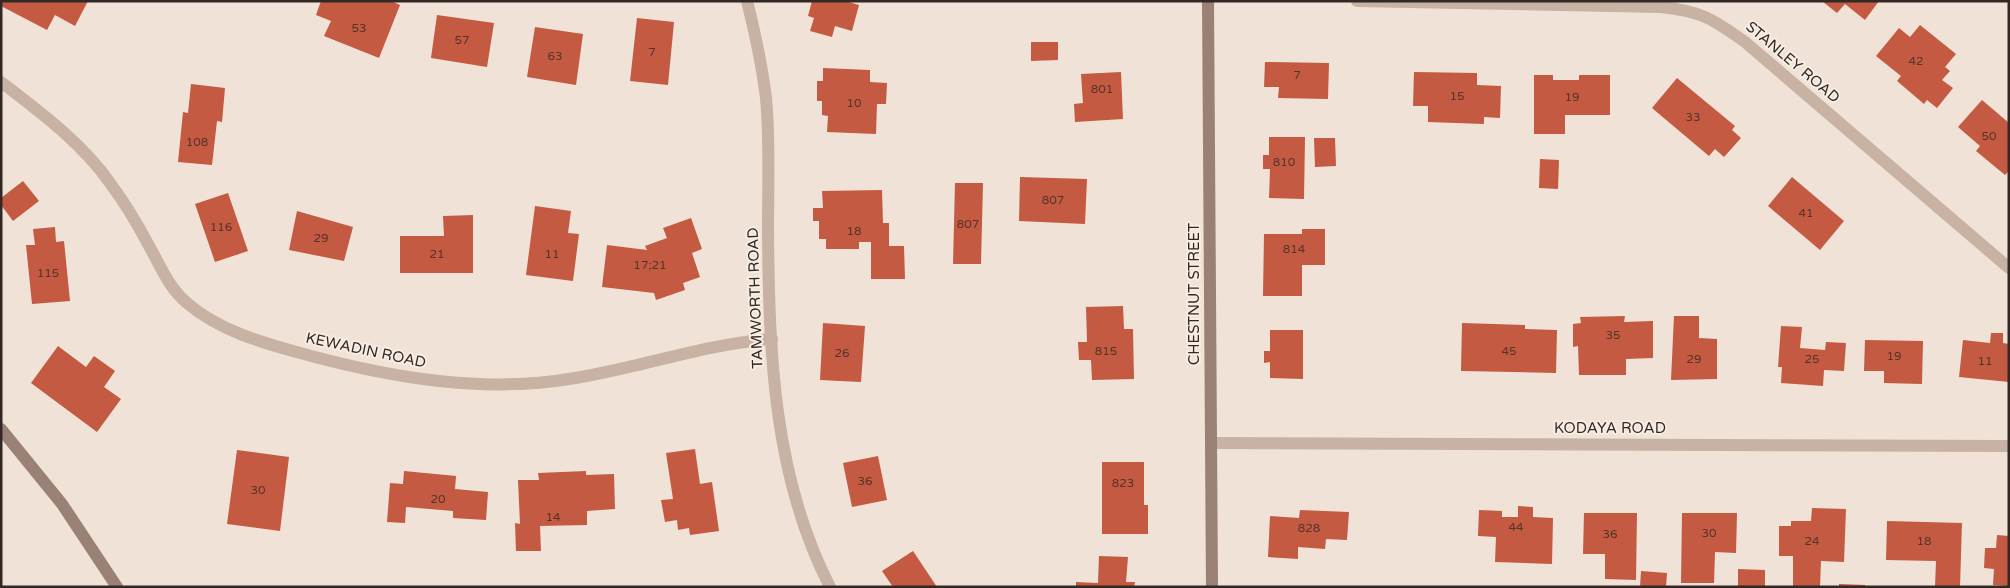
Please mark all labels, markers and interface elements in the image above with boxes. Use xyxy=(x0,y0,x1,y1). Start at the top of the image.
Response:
street label: STANLEY ROAD xyxy=(1742,18,1844,106)
house number: 53 xyxy=(351,21,367,35)
house number: 57 xyxy=(454,33,470,47)
house number: 7 xyxy=(648,45,656,59)
house number: 63 xyxy=(547,49,563,63)
house number: 42 xyxy=(1908,54,1924,68)
house number: 7 xyxy=(1293,68,1301,82)
house number: 801 xyxy=(1091,82,1113,96)
house number: 15 xyxy=(1449,89,1465,103)
house number: 19 xyxy=(1564,90,1580,104)
house number: 10 xyxy=(846,96,862,110)
house number: 33 xyxy=(1685,110,1701,124)
house number: 50 xyxy=(1981,129,1997,143)
house number: 108 xyxy=(186,135,208,149)
house number: 810 xyxy=(1273,155,1296,169)
house number: 807 xyxy=(1042,193,1064,207)
house number: 41 xyxy=(1798,206,1814,220)
house number: 807 xyxy=(957,217,979,231)
house number: 116 xyxy=(210,220,232,234)
street label: CHESTNUT STREET xyxy=(1185,223,1203,365)
house number: 18 xyxy=(846,224,862,238)
street label: TAMWORTH ROAD xyxy=(744,227,766,369)
house number: 29 xyxy=(313,231,329,245)
house number: 814 xyxy=(1283,242,1306,256)
house number: 21 xyxy=(429,247,445,261)
house number: 11 xyxy=(544,247,560,261)
house number: 17;21 xyxy=(633,258,667,272)
house number: 115 xyxy=(37,266,59,280)
street label: KEWADIN ROAD xyxy=(304,328,428,372)
house number: 35 xyxy=(1605,328,1621,342)
house number: 815 xyxy=(1095,344,1117,358)
house number: 45 xyxy=(1501,344,1517,358)
house number: 26 xyxy=(834,346,850,360)
house number: 19 xyxy=(1886,349,1902,363)
house number: 29 xyxy=(1686,352,1702,366)
house number: 25 xyxy=(1804,352,1820,366)
house number: 11 xyxy=(1977,354,1993,368)
street label: KODAYA ROAD xyxy=(1554,419,1666,437)
house number: 36 xyxy=(857,474,873,488)
house number: 823 xyxy=(1112,476,1134,490)
house number: 30 xyxy=(250,483,266,497)
house number: 20 xyxy=(430,492,446,506)
house number: 14 xyxy=(545,510,561,524)
house number: 44 xyxy=(1508,520,1524,534)
house number: 828 xyxy=(1298,521,1320,535)
house number: 30 xyxy=(1701,526,1717,540)
house number: 36 xyxy=(1602,527,1618,541)
house number: 24 xyxy=(1804,534,1820,548)
house number: 18 xyxy=(1916,534,1932,548)

